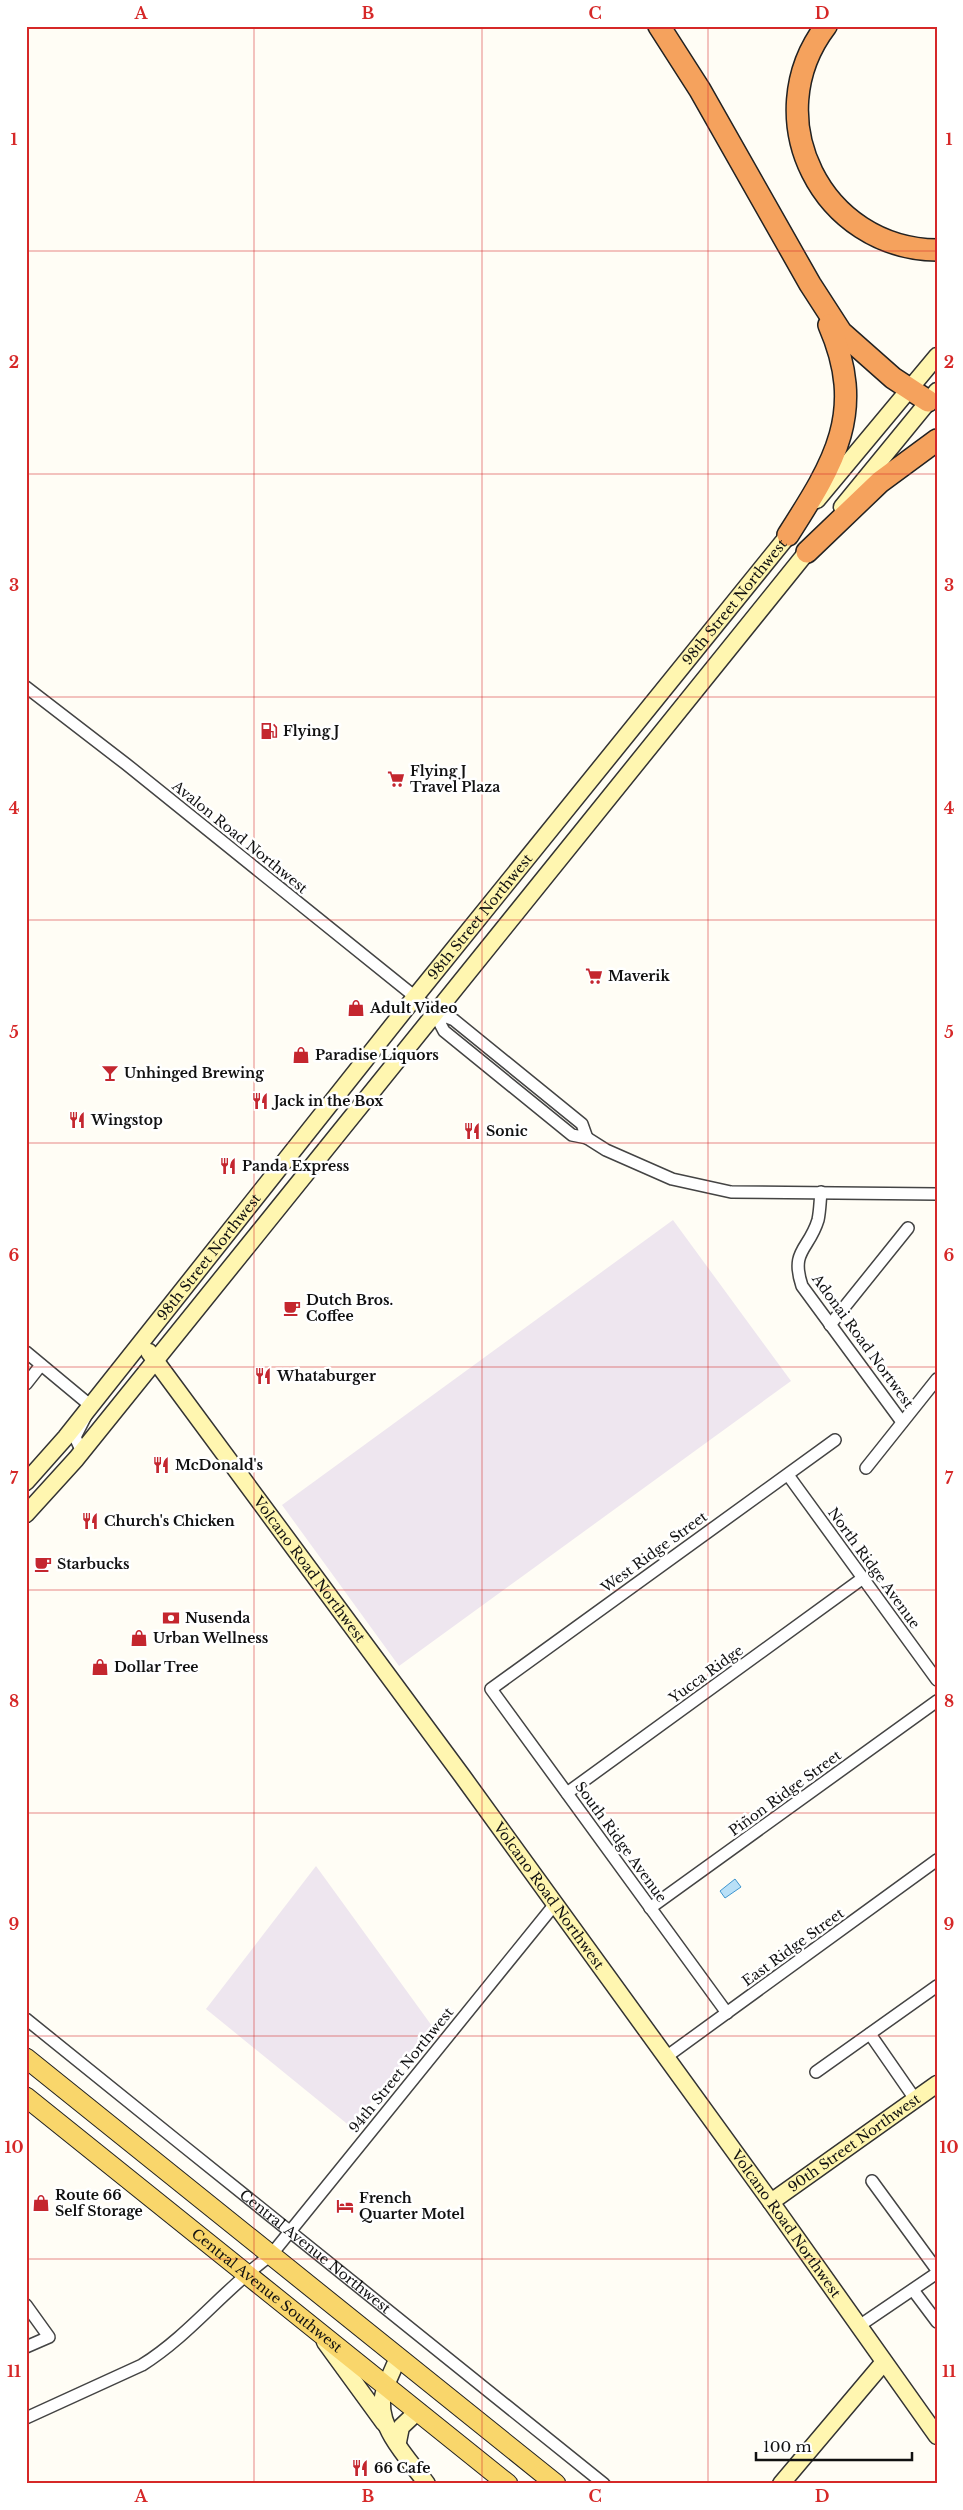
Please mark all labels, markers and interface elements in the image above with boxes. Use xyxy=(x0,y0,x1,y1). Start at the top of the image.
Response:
text: A xyxy=(134,3,149,23)
text: B xyxy=(362,3,375,23)
text: C xyxy=(588,3,602,23)
text: D xyxy=(815,3,829,23)
text: 1 xyxy=(11,129,18,149)
text: 1 xyxy=(946,129,953,149)
text: 2 xyxy=(9,352,19,372)
text: 2 xyxy=(944,352,954,372)
street label: 98th Street Northwest xyxy=(678,535,791,668)
text: 3 xyxy=(9,575,19,595)
text: 3 xyxy=(944,575,954,595)
fuel station icon: Flying J xyxy=(259,721,279,741)
place label: Flying J xyxy=(283,722,340,740)
place label: Flying J Travel Plaza xyxy=(410,762,500,796)
supermarket icon: Flying J Travel Plaza xyxy=(386,769,406,789)
street label: Avalon Road Northwest xyxy=(168,776,312,898)
text: 4 xyxy=(9,798,19,818)
text: 4 xyxy=(944,798,954,818)
street label: 98th Street Northwest xyxy=(424,850,537,983)
supermarket icon: Maverik xyxy=(584,966,604,986)
place label: Maverik xyxy=(608,967,670,985)
shop icon: Adult Video xyxy=(346,998,366,1018)
place label: Adult Video xyxy=(369,999,457,1017)
text: 5 xyxy=(9,1022,19,1042)
text: 5 xyxy=(944,1022,954,1042)
shop icon: Paradise Liquors xyxy=(291,1045,311,1065)
place label: Paradise Liquors xyxy=(315,1046,439,1064)
bar icon: Unhinged Brewing xyxy=(100,1063,120,1083)
place label: Unhinged Brewing xyxy=(124,1064,264,1082)
restaurant icon: Jack in the Box xyxy=(250,1091,270,1111)
place label: Jack in the Box xyxy=(271,1092,384,1110)
restaurant icon: Wingstop xyxy=(67,1110,87,1130)
place label: Wingstop xyxy=(90,1111,163,1129)
restaurant icon: Sonic xyxy=(462,1121,482,1141)
place label: Sonic xyxy=(486,1122,528,1140)
restaurant icon: Panda Express xyxy=(218,1156,238,1176)
place label: Panda Express xyxy=(242,1157,350,1175)
street label: 98th Street Northwest xyxy=(153,1189,265,1324)
text: 6 xyxy=(9,1245,20,1265)
text: 6 xyxy=(944,1245,955,1265)
street label: Adonai Road Nortwest xyxy=(808,1270,918,1412)
place label: Dutch Bros. Coffee xyxy=(306,1291,393,1325)
cafe icon: Dutch Bros. Coffee xyxy=(282,1298,302,1318)
restaurant icon: Whataburger xyxy=(253,1366,273,1386)
place label: Whataburger xyxy=(276,1367,376,1385)
restaurant icon: McDonald's xyxy=(151,1455,171,1475)
place label: McDonald's xyxy=(175,1456,263,1474)
text: 7 xyxy=(10,1468,19,1488)
text: 7 xyxy=(945,1468,954,1488)
street label: Volcano Road Northwest xyxy=(249,1492,370,1646)
street label: North Ridge Avenue xyxy=(824,1504,924,1632)
street label: West Ridge Street xyxy=(597,1507,711,1597)
restaurant icon: Church's Chicken xyxy=(80,1511,100,1531)
place label: Church's Chicken xyxy=(104,1512,235,1530)
cafe icon: Starbucks xyxy=(33,1554,53,1574)
place label: Starbucks xyxy=(57,1555,130,1573)
bank icon: Nusenda xyxy=(161,1608,181,1628)
place label: Nusenda xyxy=(185,1609,250,1627)
shop icon: Urban Wellness xyxy=(129,1628,149,1648)
place label: Urban Wellness xyxy=(153,1629,269,1647)
street label: Yucca Ridge xyxy=(665,1641,747,1707)
shop icon: Dollar Tree xyxy=(90,1657,110,1677)
place label: Dollar Tree xyxy=(114,1658,199,1676)
text: 8 xyxy=(9,1691,19,1711)
text: 8 xyxy=(944,1691,954,1711)
street label: Piñon Ridge Street xyxy=(725,1746,845,1840)
street label: South Ridge Avenue xyxy=(571,1778,671,1906)
street label: Volcano Road Northwest xyxy=(489,1818,609,1973)
street label: East Ridge Street xyxy=(739,1904,848,1990)
text: 9 xyxy=(9,1914,20,1934)
text: 9 xyxy=(944,1914,955,1934)
street label: 94th Street Northwest xyxy=(345,2003,458,2136)
street label: 90th Street Northwest xyxy=(784,2089,924,2196)
text: 10 xyxy=(4,2137,24,2157)
text: 10 xyxy=(939,2137,959,2157)
street label: Volcano Road Northwest xyxy=(727,2146,845,2302)
place label: Route 66 Self Storage xyxy=(55,2186,143,2220)
street label: Central Avenue Northwest xyxy=(236,2186,395,2318)
place label: French Quarter Motel xyxy=(359,2189,465,2223)
shop icon: Route 66 Self Storage xyxy=(31,2193,51,2213)
hotel icon: French Quarter Motel xyxy=(335,2196,355,2216)
street label: Central Avenue Southwest xyxy=(188,2225,346,2357)
text: 11 xyxy=(7,2361,21,2381)
text: 11 xyxy=(942,2361,956,2381)
scale bar xyxy=(756,2430,912,2462)
text: 100 m xyxy=(763,2437,812,2456)
restaurant icon: 66 Cafe xyxy=(350,2458,370,2478)
place label: 66 Cafe xyxy=(374,2459,430,2477)
text: A xyxy=(134,2486,149,2506)
text: B xyxy=(362,2486,375,2506)
text: C xyxy=(588,2486,602,2506)
text: D xyxy=(815,2486,829,2506)

